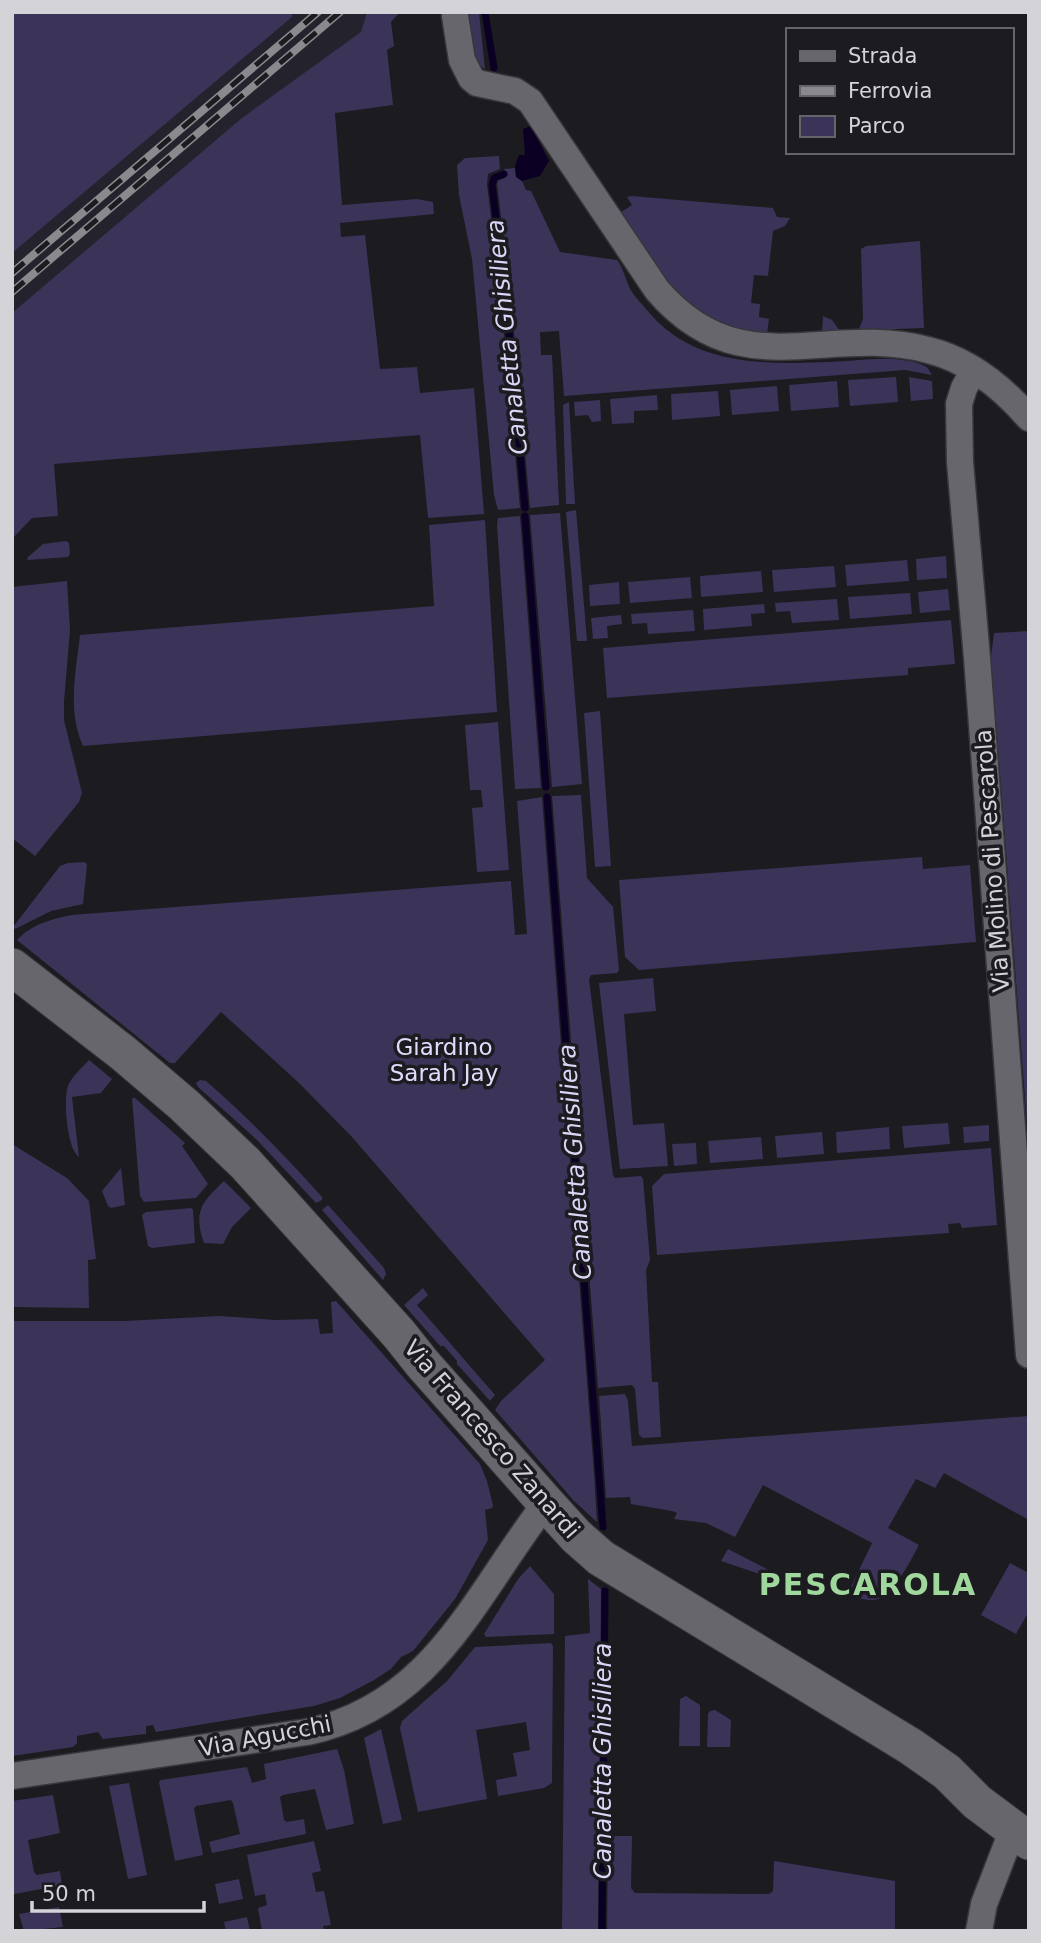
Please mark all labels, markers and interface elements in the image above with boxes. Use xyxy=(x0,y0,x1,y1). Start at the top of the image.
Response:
legend xyxy=(786,28,1013,154)
text: Strada xyxy=(848,44,917,68)
text: Ferrovia xyxy=(848,79,932,103)
text: Parco xyxy=(848,114,905,138)
water label: Canaletta Ghisiliera xyxy=(481,218,533,456)
street label: Via Molino di Pescarola xyxy=(970,729,1014,993)
park label: Giardino Sarah Jay xyxy=(390,1034,498,1086)
water label: Canaletta Ghisiliera xyxy=(553,1043,597,1281)
street label: Via Francesco Zanardi xyxy=(399,1335,585,1543)
district label: PESCAROLA xyxy=(759,1567,977,1602)
water label: Canaletta Ghisiliera xyxy=(589,1643,617,1879)
street label: Via Agucchi xyxy=(197,1710,333,1762)
scale bar xyxy=(32,1870,203,1914)
text: 50 m xyxy=(42,1882,96,1906)

